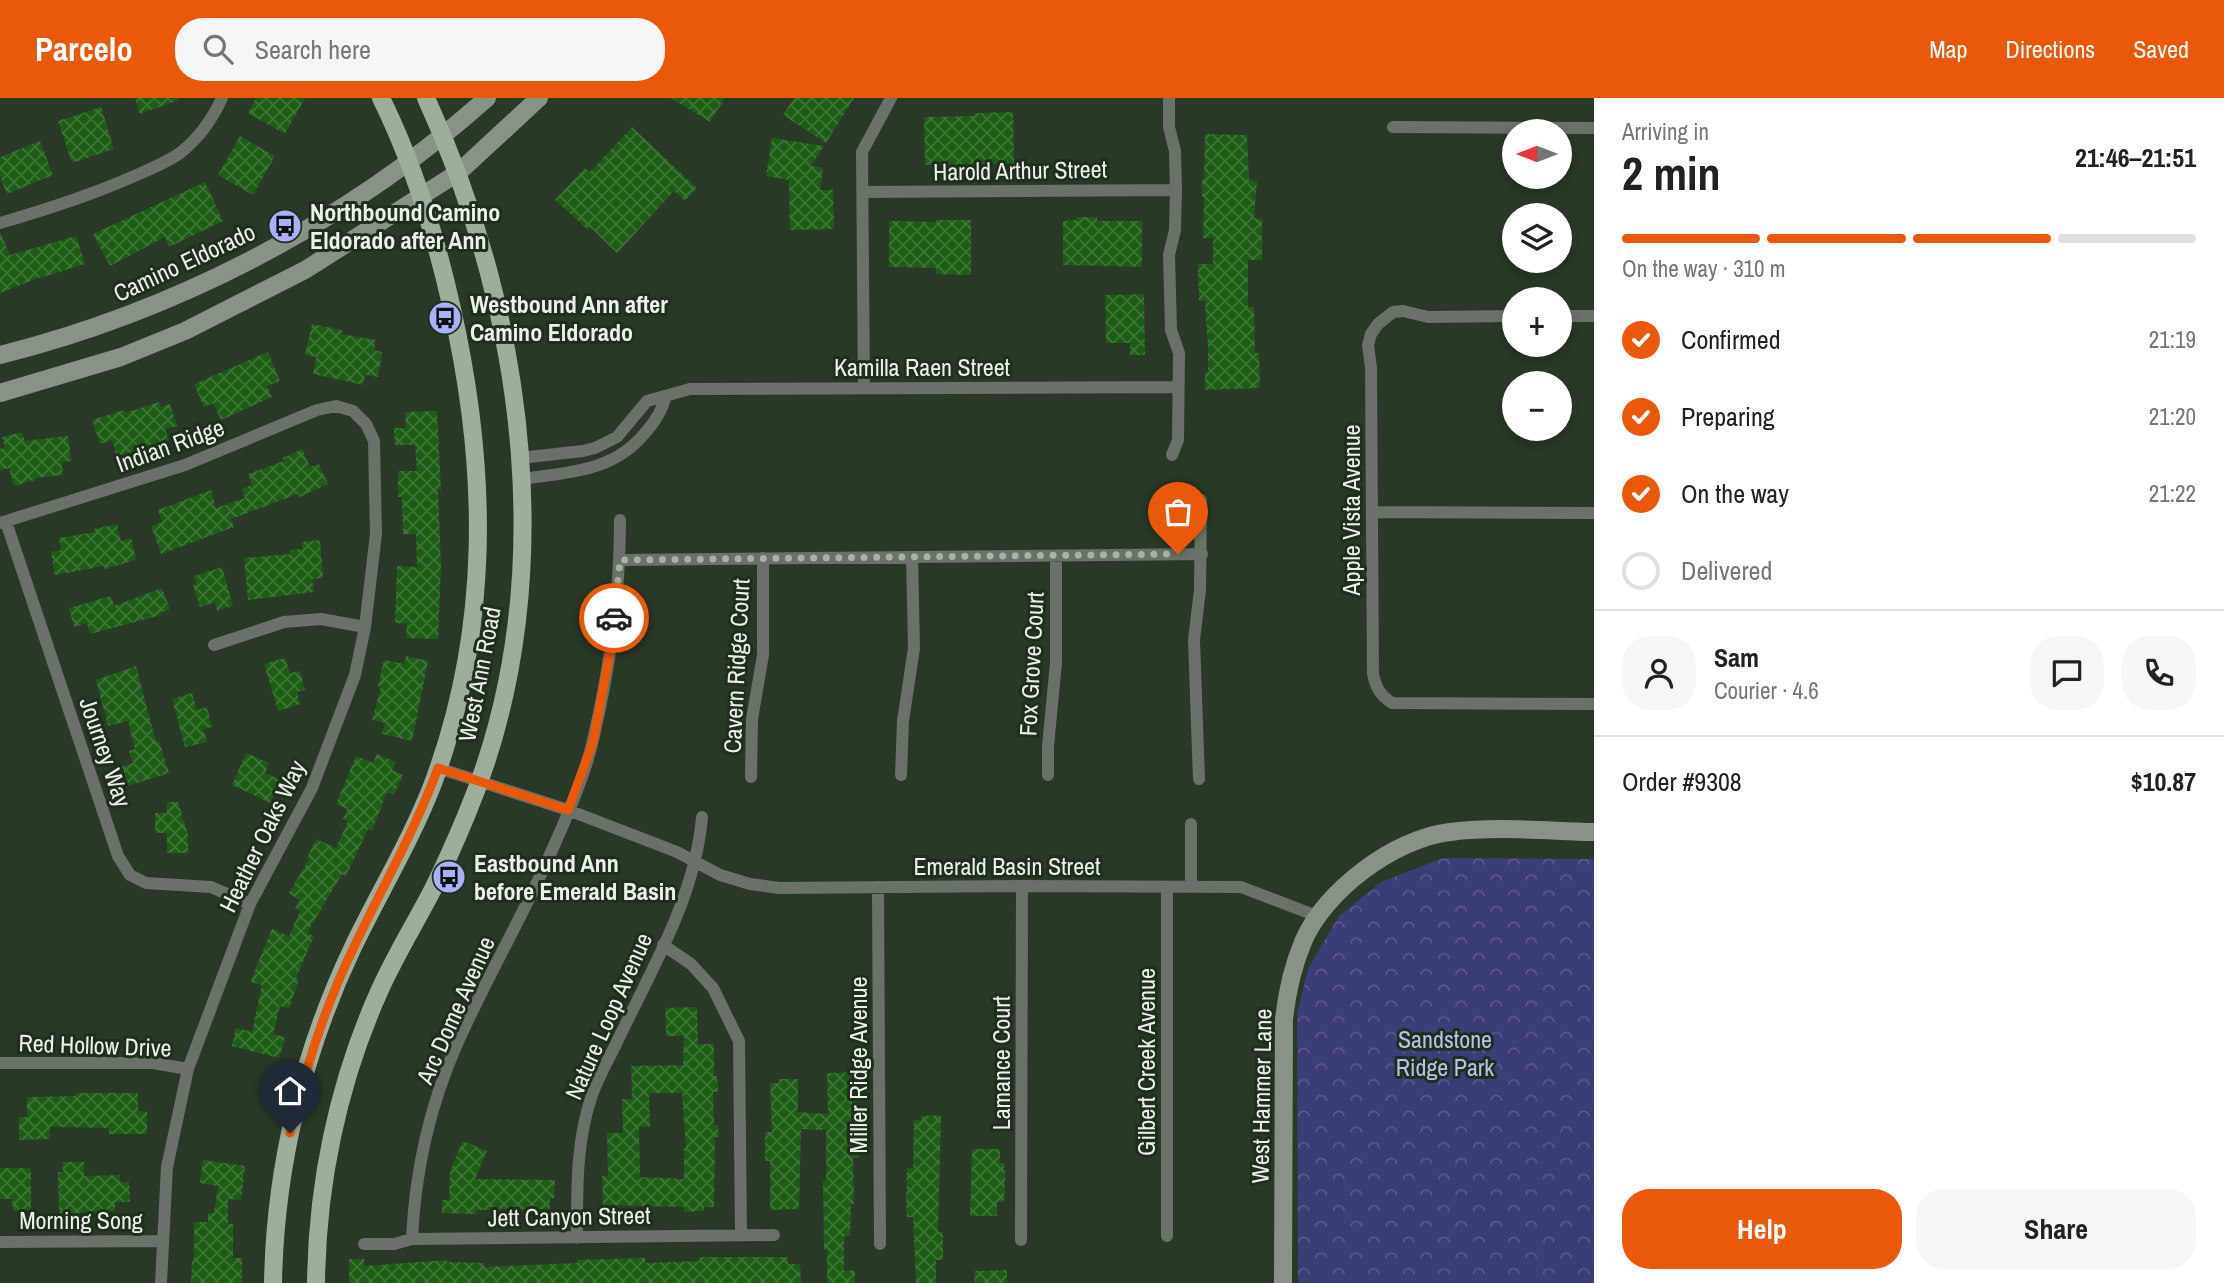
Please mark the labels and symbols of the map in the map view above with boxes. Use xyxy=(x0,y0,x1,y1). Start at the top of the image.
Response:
north arrow xyxy=(1502,119,1572,189)
street label: Harold Arthur Street xyxy=(933,152,1108,188)
place label: Northbound Camino Eldorado after Ann xyxy=(310,196,500,256)
bus stop icon: Northbound Camino Eldorado after Ann xyxy=(266,207,304,245)
street label: Camino Eldorado xyxy=(108,215,260,309)
place label: Westbound Ann after Camino Eldorado xyxy=(470,288,668,348)
bus stop icon: Westbound Ann after Camino Eldorado xyxy=(426,299,464,337)
street label: Kamilla Raen Street xyxy=(834,351,1011,383)
street label: Indian Ridge xyxy=(112,411,228,479)
street label: Apple Vista Avenue xyxy=(1335,424,1367,597)
pin xyxy=(1148,482,1208,554)
street label: Cavern Ridge Court xyxy=(715,577,757,754)
courier xyxy=(579,583,649,653)
street label: Fox Grove Court xyxy=(1011,590,1051,737)
street label: West Ann Road xyxy=(450,604,508,744)
street label: Journey Way xyxy=(72,693,140,811)
street label: Heather Oaks Way xyxy=(211,754,313,917)
place label: Eastbound Ann before Emerald Basin xyxy=(474,847,676,907)
street label: Emerald Basin Street xyxy=(913,850,1101,882)
bus stop icon: Eastbound Ann before Emerald Basin xyxy=(430,858,468,896)
street label: Nature Loop Avenue xyxy=(557,928,659,1104)
street label: Arc Dome Avenue xyxy=(408,931,502,1090)
street label: Gilbert Creek Avenue xyxy=(1130,968,1162,1156)
street label: Miller Ridge Avenue xyxy=(842,977,874,1153)
street label: Lamance Court xyxy=(985,995,1017,1130)
street label: West Hammer Lane xyxy=(1243,1008,1279,1184)
park label: Sandstone Ridge Park xyxy=(1396,1023,1494,1083)
street label: Red Hollow Drive xyxy=(18,1026,172,1064)
pin xyxy=(260,1061,320,1133)
street label: Jett Canyon Street xyxy=(487,1199,651,1233)
street label: Morning Song xyxy=(19,1204,143,1236)

